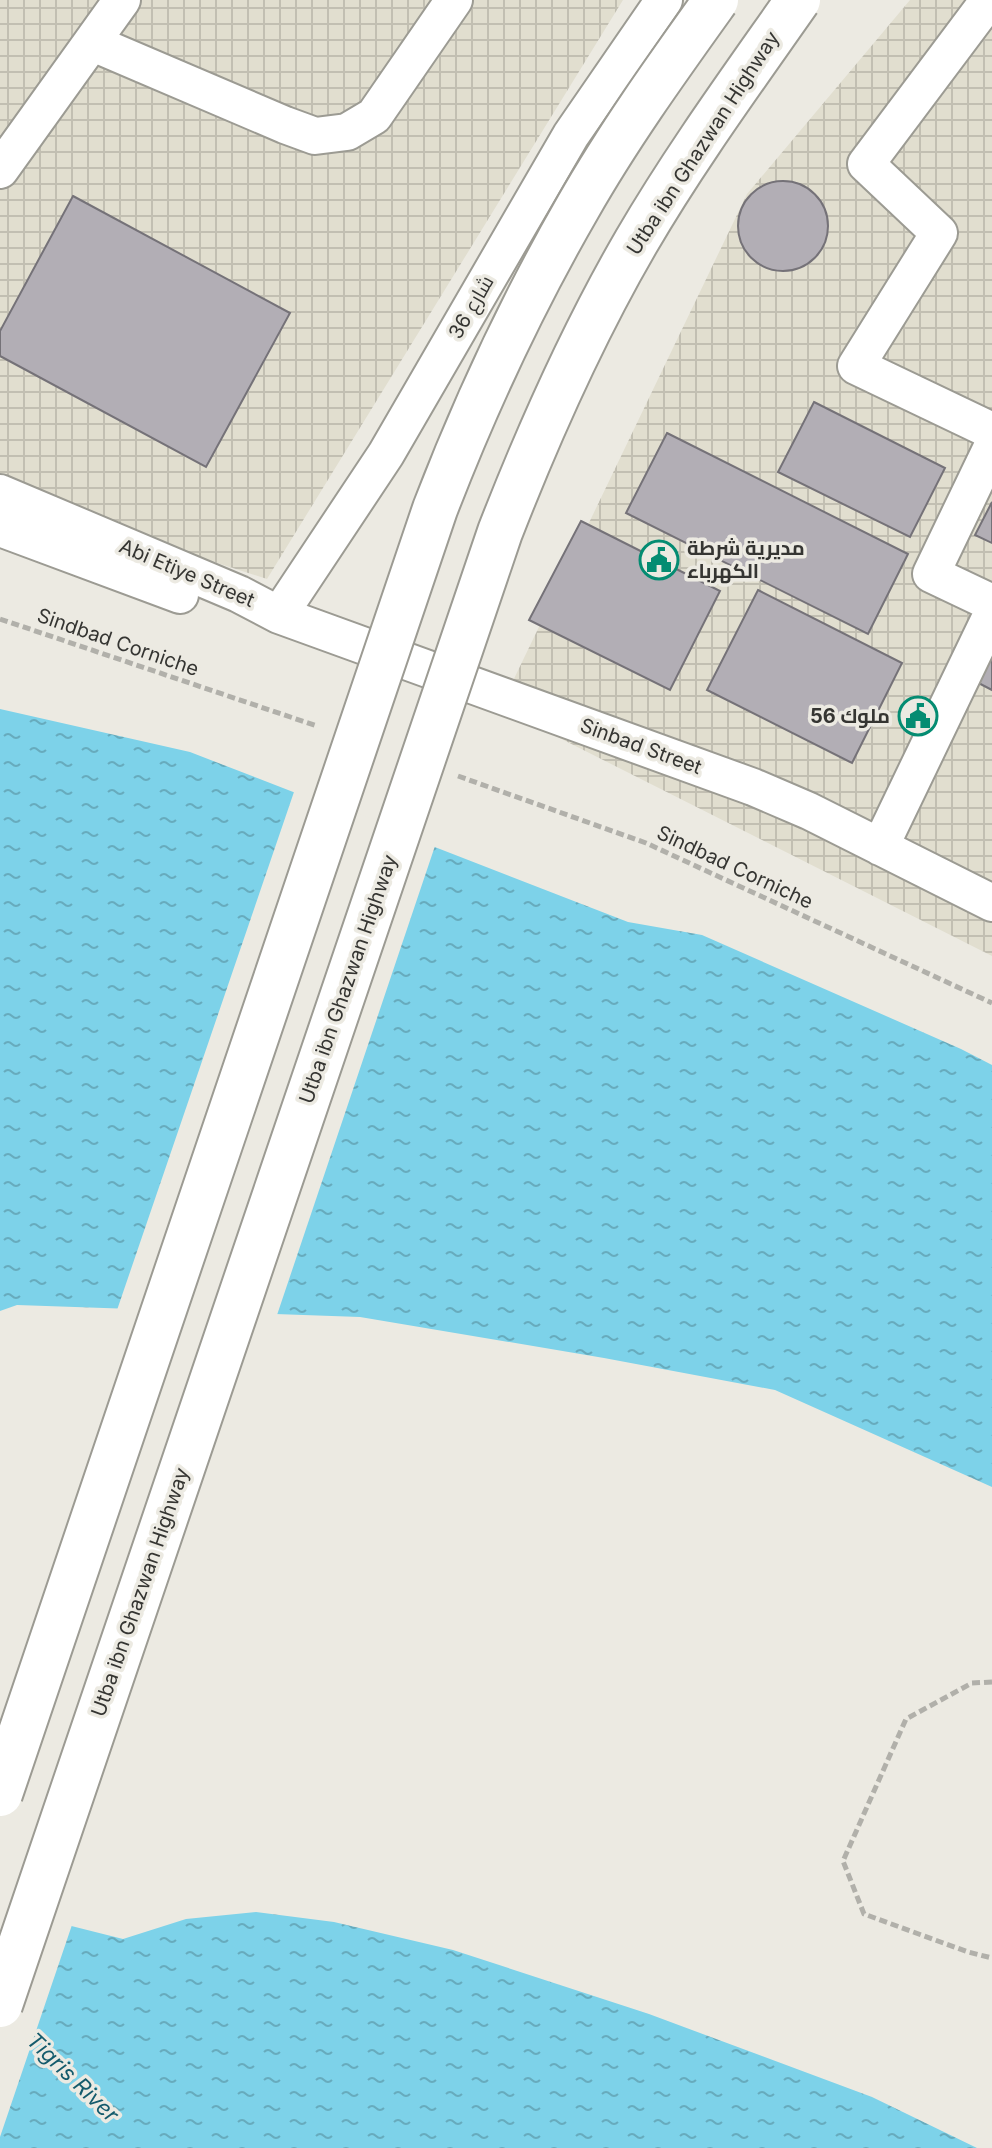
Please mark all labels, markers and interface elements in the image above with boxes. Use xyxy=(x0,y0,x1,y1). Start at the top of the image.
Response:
street label: Utba ibn Ghazwan Highway xyxy=(622,27,784,259)
street label: شارع 36 xyxy=(443,271,500,344)
street label: Abi Etiye Street xyxy=(116,534,259,612)
place label: مديرية شرطة الكهرباء xyxy=(687,536,805,584)
public building icon: مديرية شرطة الكهرباء xyxy=(638,539,680,581)
street label: Sindbad Corniche xyxy=(34,603,202,681)
public building icon: ملوك 56 xyxy=(897,695,939,737)
place label: ملوك 56 xyxy=(810,704,890,728)
street label: Sinbad Street xyxy=(577,713,705,779)
street label: Sindbad Corniche xyxy=(653,820,817,914)
street label: Utba ibn Ghazwan Highway xyxy=(294,851,402,1107)
street label: Utba ibn Ghazwan Highway xyxy=(86,1464,194,1720)
water label: Tigris River xyxy=(22,2027,125,2128)

